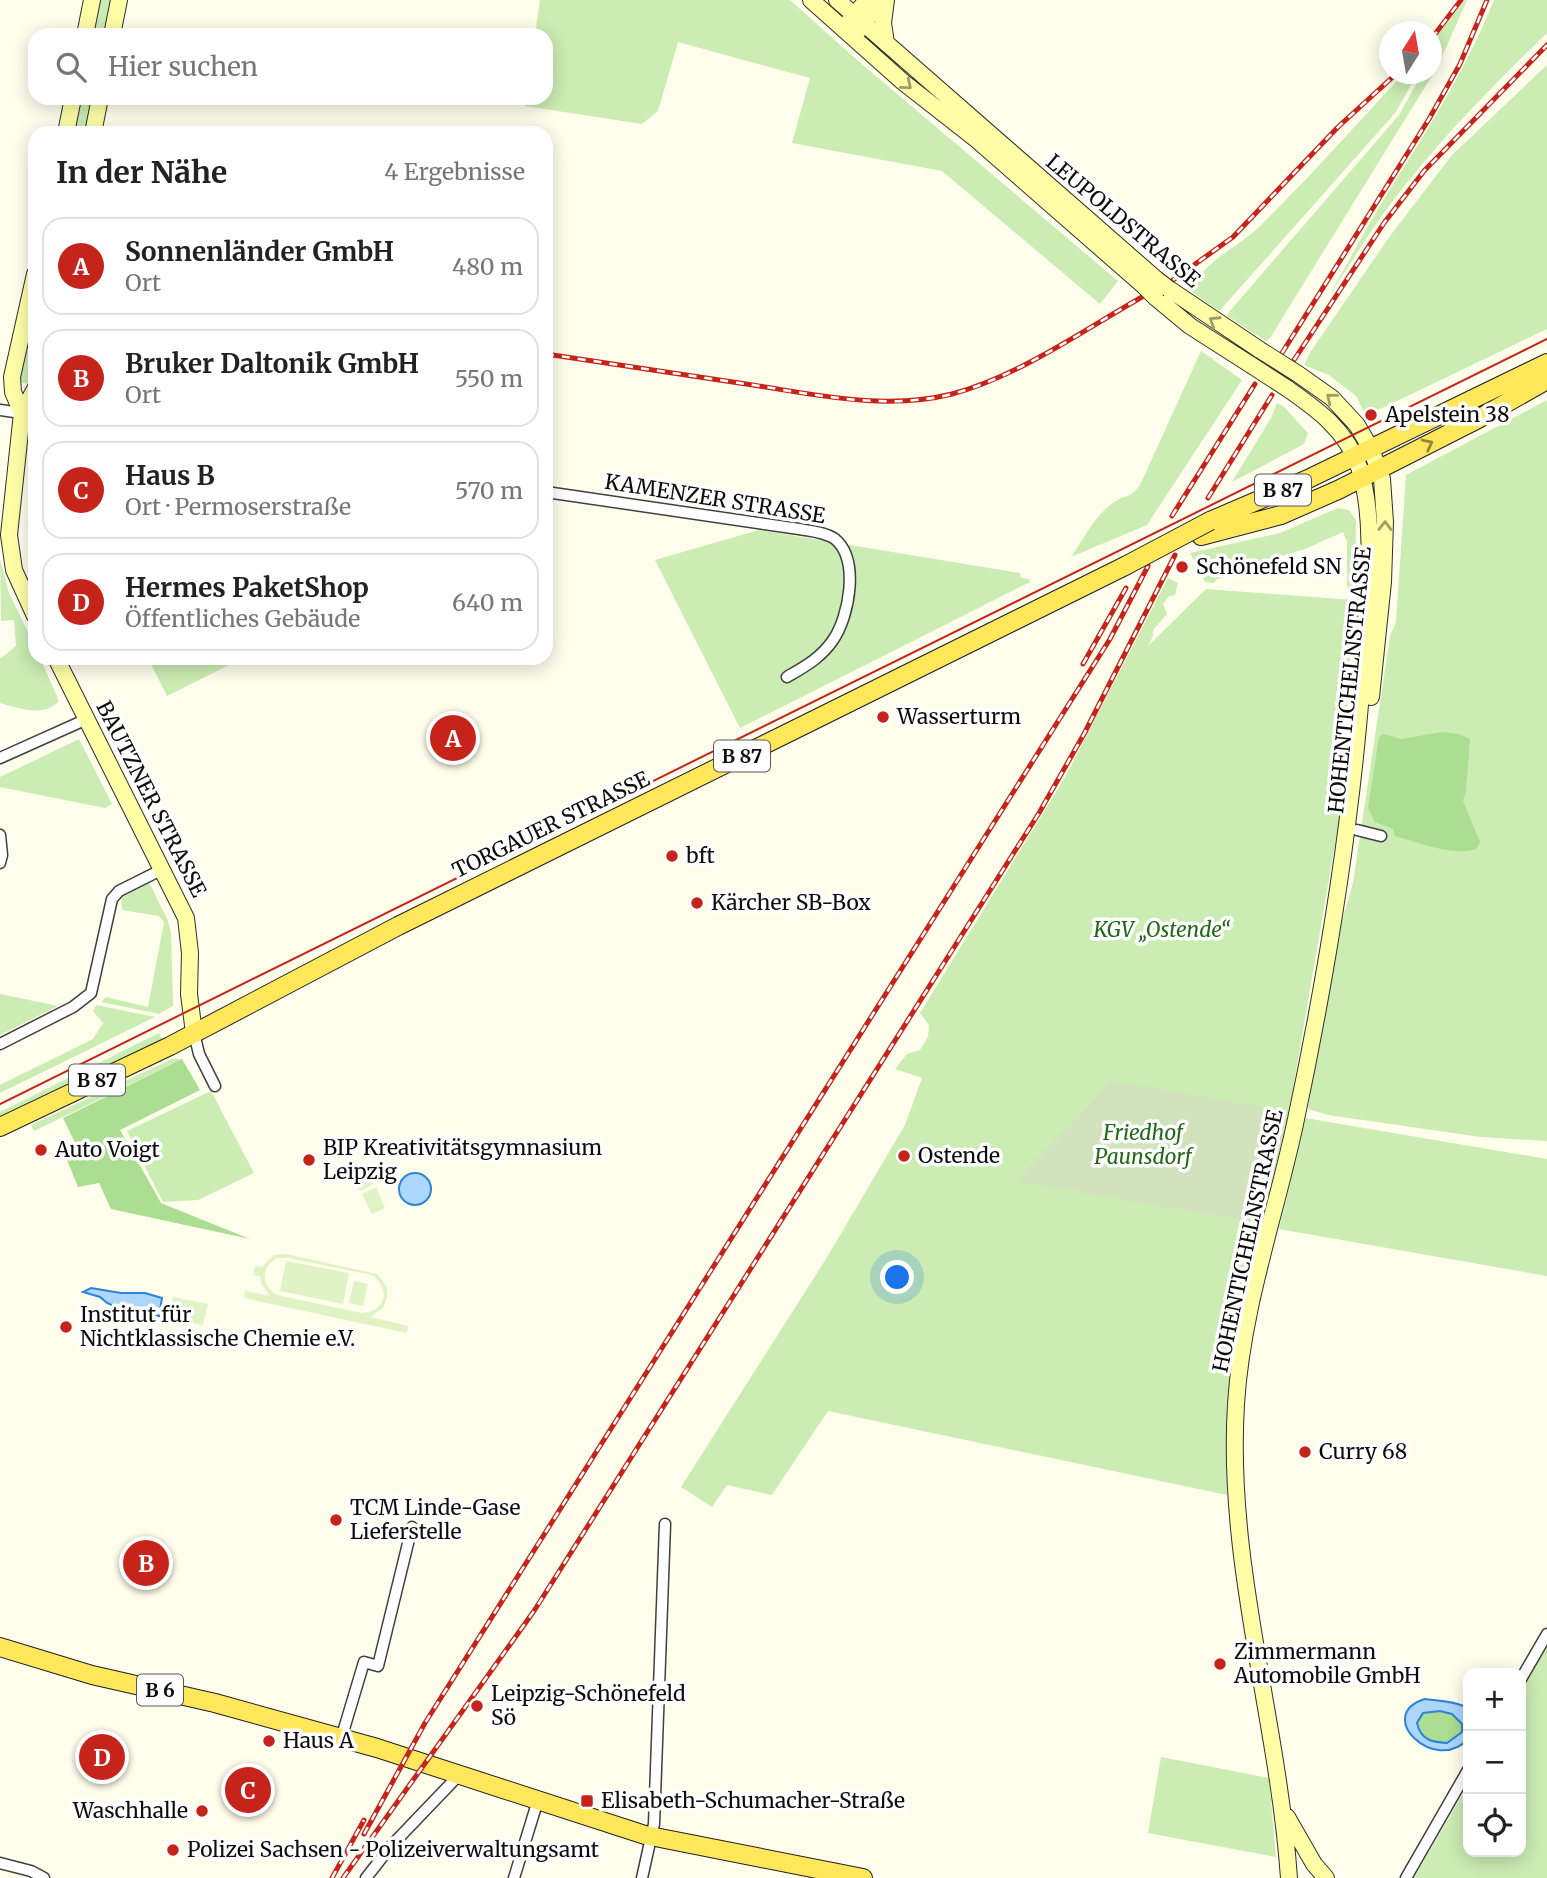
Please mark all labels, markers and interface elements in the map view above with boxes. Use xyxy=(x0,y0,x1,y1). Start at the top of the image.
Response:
north arrow xyxy=(1379,21,1442,84)
search box xyxy=(28,28,553,105)
icon: search xyxy=(52,48,90,86)
text: Hier suchen xyxy=(108,50,258,83)
one-way arrow xyxy=(899,77,912,89)
street label: LEUPOLDSTRASSE xyxy=(1041,148,1207,294)
text: In der Nähe xyxy=(56,153,227,191)
text: 4 Ergebnisse xyxy=(384,157,525,186)
text: Sonnenländer GmbH xyxy=(125,235,394,268)
text: A xyxy=(73,252,89,281)
text: 480 m xyxy=(452,252,523,281)
text: Ort xyxy=(125,268,161,297)
one-way arrow xyxy=(1208,316,1221,329)
text: Bruker Daltonik GmbH xyxy=(125,347,419,380)
text: B xyxy=(73,364,89,393)
text: 550 m xyxy=(455,364,523,393)
text: Ort xyxy=(125,380,161,409)
one-way arrow xyxy=(1327,394,1339,407)
place label: Apelstein 38 xyxy=(1384,401,1509,428)
marker: Apelstein 38 xyxy=(1363,407,1379,423)
one-way arrow xyxy=(1421,439,1433,453)
text: Haus B xyxy=(125,459,215,492)
street label: KAMENZER STRASSE xyxy=(603,468,828,529)
road number: B 87 xyxy=(1255,475,1311,505)
text: C xyxy=(73,476,89,505)
text: 570 m xyxy=(455,476,523,505)
text: Ort · Permoserstraße xyxy=(125,492,351,521)
one-way arrow xyxy=(1377,520,1393,530)
street label: HOHENTICHELNSTRASSE xyxy=(1322,545,1377,815)
place label: Schönefeld SN xyxy=(1196,553,1341,580)
marker: Schönefeld SN xyxy=(1174,559,1190,575)
text: Hermes PaketShop xyxy=(125,571,369,604)
text: D xyxy=(72,588,90,617)
text: 640 m xyxy=(452,588,523,617)
text: Öffentliches Gebäude xyxy=(125,604,360,633)
street label: BAUTZNER STRASSE xyxy=(90,696,213,902)
place label: Wasserturm xyxy=(896,703,1021,730)
marker: Wasserturm xyxy=(875,709,891,725)
pin: A xyxy=(430,712,476,764)
road number: B 87 xyxy=(714,740,770,772)
street label: TORGAUER STRASSE xyxy=(448,765,654,884)
place label: bft xyxy=(685,842,715,869)
marker: bft xyxy=(664,848,680,864)
place label: Kärcher SB-Box xyxy=(711,889,871,916)
marker: Kärcher SB-Box xyxy=(689,895,705,911)
park label: KGV „Ostende“ xyxy=(1092,916,1231,943)
road number: B 87 xyxy=(69,1064,125,1096)
street label: HOHENTICHELNSTRASSE xyxy=(1206,1106,1289,1375)
park label: Friedhof Paunsdorf xyxy=(1094,1119,1195,1170)
place label: BIP Kreativitätsgymnasium Leipzig xyxy=(323,1134,602,1185)
place label: Auto Voigt xyxy=(54,1136,160,1163)
marker: Auto Voigt xyxy=(33,1142,49,1158)
place label: Ostende xyxy=(918,1142,1000,1169)
marker: Ostende xyxy=(896,1148,912,1164)
marker: BIP Kreativitätsgymnasium Leipzig xyxy=(301,1152,317,1168)
your location xyxy=(880,1260,914,1294)
place label: Institut für Nichtklassische Chemie e.V. xyxy=(80,1301,355,1352)
marker: Institut für Nichtklassische Chemie e.V. xyxy=(58,1319,74,1335)
place label: Curry 68 xyxy=(1319,1438,1407,1465)
marker: Curry 68 xyxy=(1297,1444,1313,1460)
place label: TCM Linde-Gase Lieferstelle xyxy=(350,1494,520,1545)
marker: TCM Linde-Gase Lieferstelle xyxy=(328,1512,344,1528)
pin: B xyxy=(123,1537,169,1589)
place label: Zimmermann Automobile GmbH xyxy=(1233,1638,1421,1689)
marker: Zimmermann Automobile GmbH xyxy=(1212,1656,1228,1672)
map controls xyxy=(1463,1668,1526,1857)
button: + xyxy=(1463,1668,1526,1731)
road number: B 6 xyxy=(137,1674,183,1706)
place label: Leipzig-Schönefeld Sö xyxy=(491,1680,686,1731)
marker: Leipzig-Schönefeld Sö xyxy=(469,1698,485,1714)
place label: Haus A xyxy=(283,1727,354,1754)
pin: D xyxy=(79,1731,125,1783)
button: − xyxy=(1463,1731,1526,1794)
marker: Haus A xyxy=(261,1733,277,1749)
pin: C xyxy=(225,1764,271,1816)
place label: Elisabeth-Schumacher-Straße xyxy=(601,1787,905,1814)
marker: Elisabeth-Schumacher-Straße xyxy=(579,1793,595,1809)
button: locate xyxy=(1463,1794,1526,1857)
place label: Waschhalle xyxy=(72,1797,188,1824)
marker: Waschhalle xyxy=(194,1803,210,1819)
place label: Polizei Sachsen - Polizeiverwaltungsamt xyxy=(187,1836,599,1863)
marker: Polizei Sachsen - Polizeiverwaltungsamt xyxy=(165,1842,181,1858)

